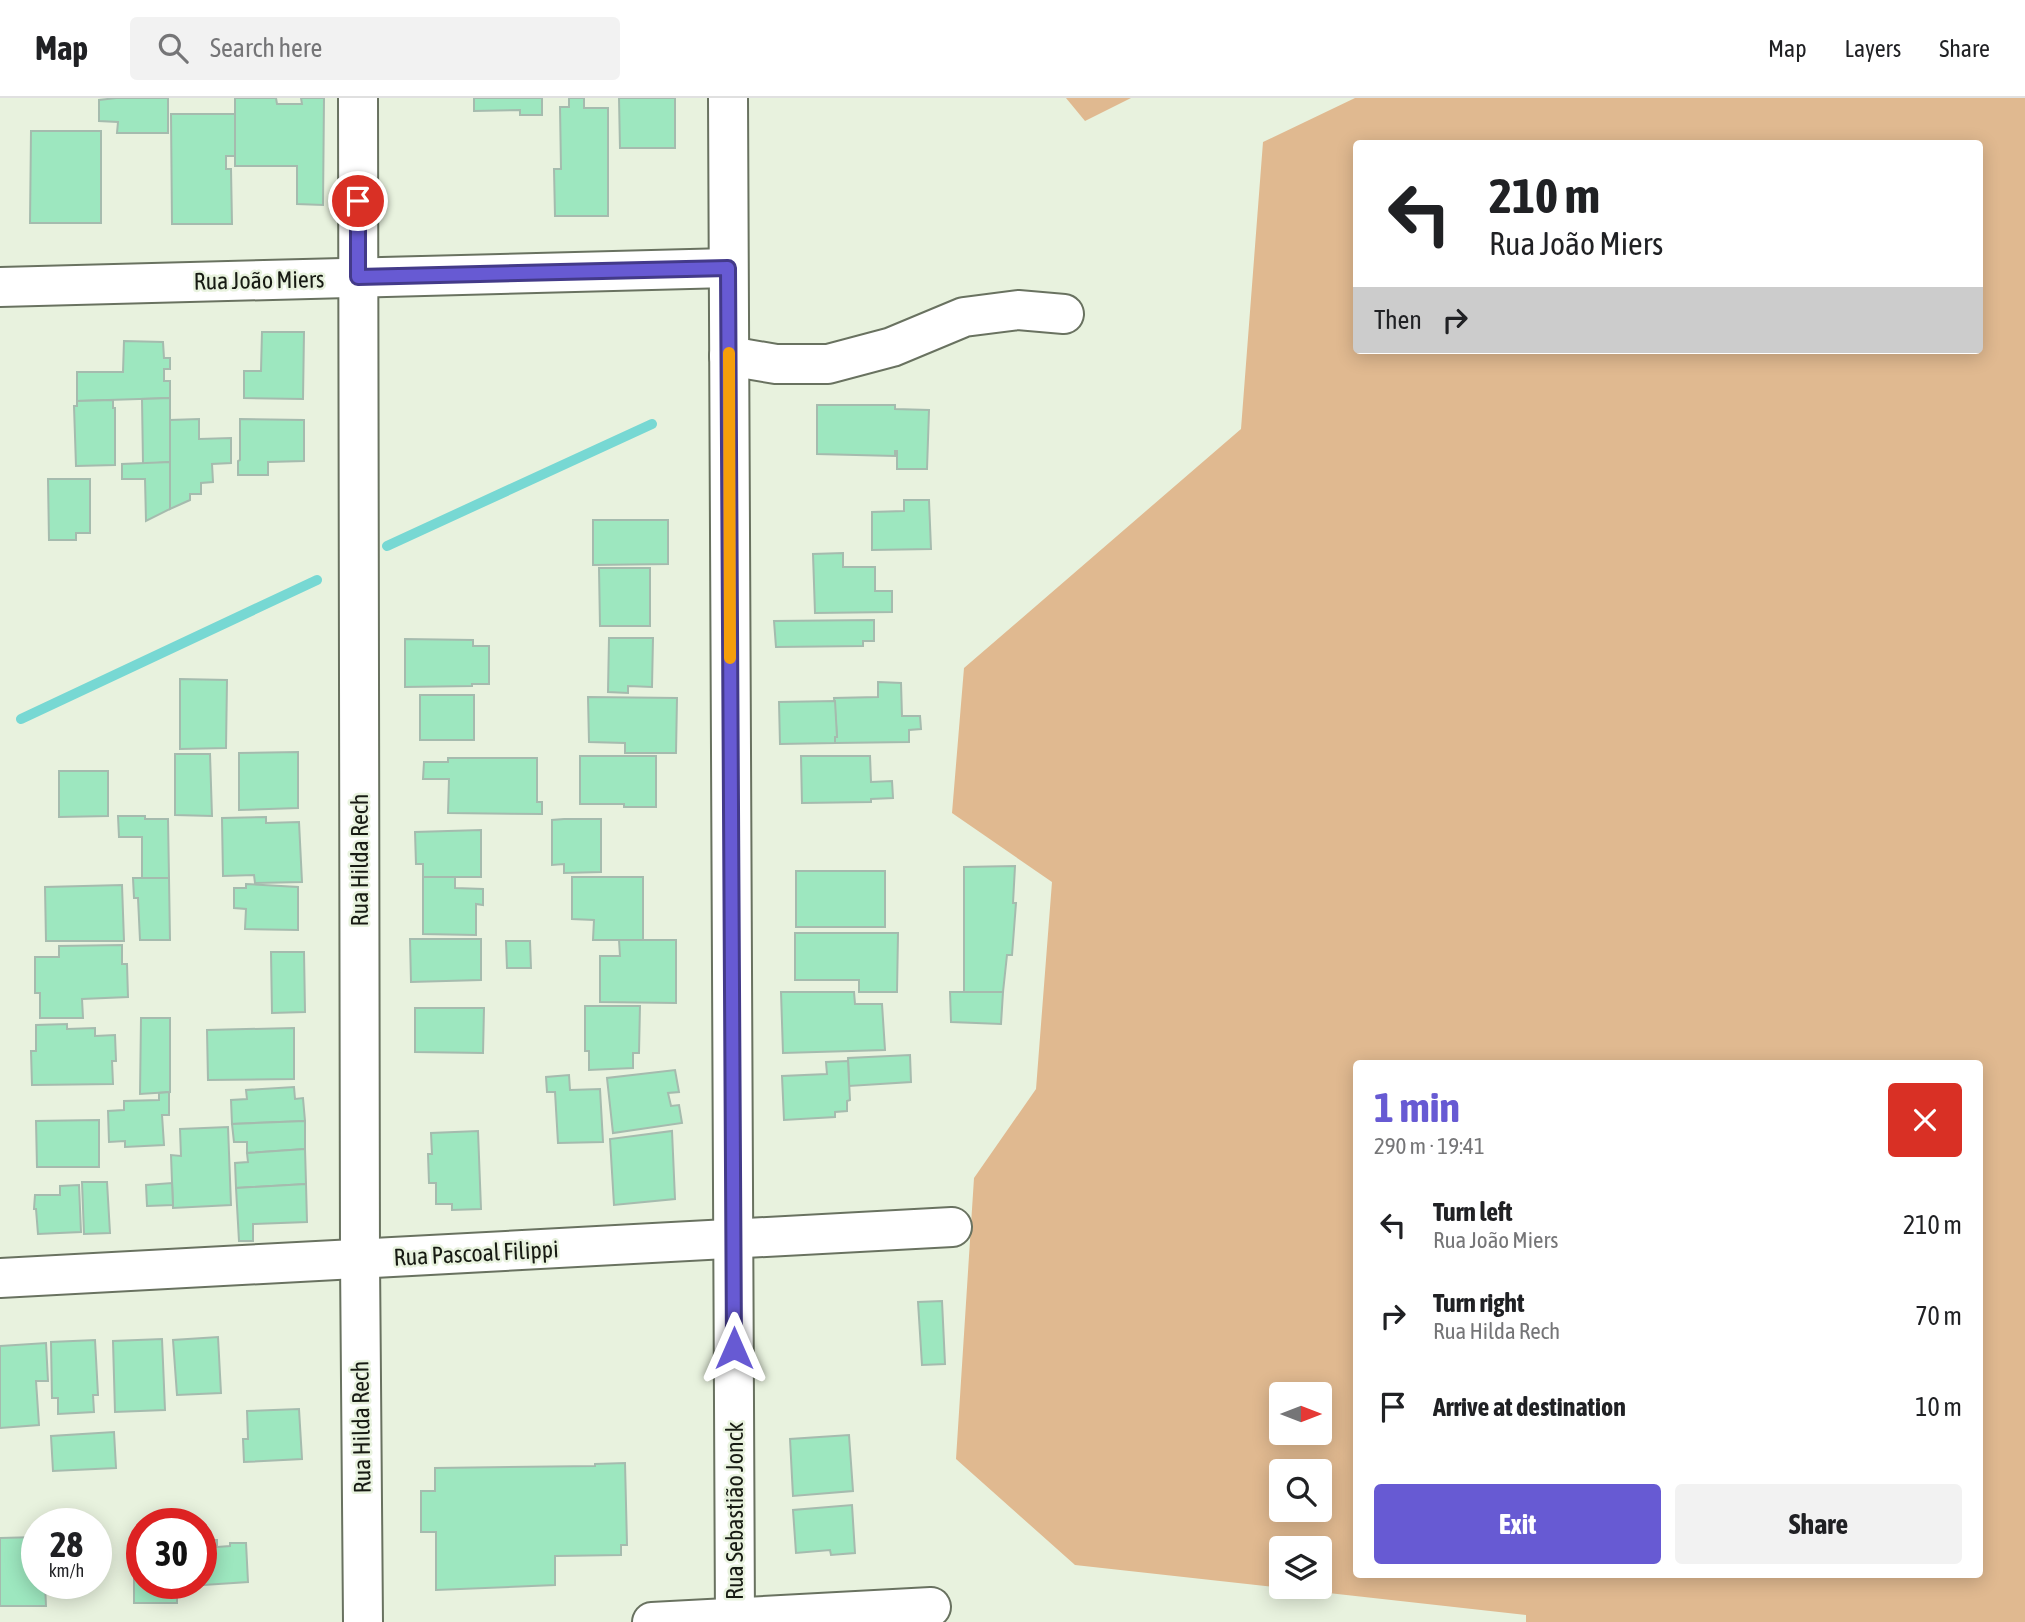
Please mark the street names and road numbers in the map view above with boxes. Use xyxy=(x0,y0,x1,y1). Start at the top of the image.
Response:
street label: Rua João Miers xyxy=(193,265,325,295)
street label: Rua Hilda Rech xyxy=(346,794,373,926)
street label: Rua Pascoal Filippi xyxy=(393,1235,559,1271)
street label: Rua Hilda Rech xyxy=(346,1360,376,1494)
street label: Rua Sebastião Jonck xyxy=(721,1421,748,1600)

